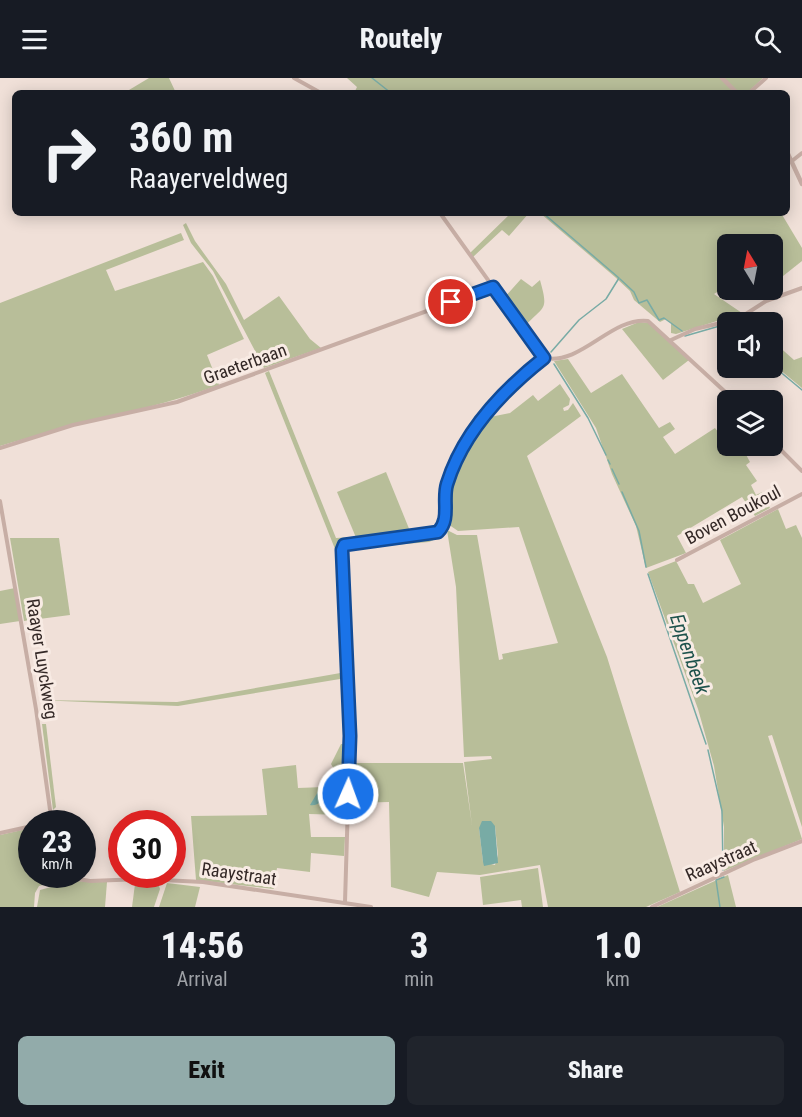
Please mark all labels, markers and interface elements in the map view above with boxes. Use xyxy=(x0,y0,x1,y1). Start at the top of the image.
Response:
icon: menu xyxy=(18,23,51,56)
text: Routely xyxy=(360,23,442,55)
icon: search xyxy=(751,23,784,56)
text: 360 m xyxy=(129,113,234,162)
icon: right xyxy=(30,114,108,192)
text: Raayerveldweg xyxy=(129,163,288,195)
north arrow xyxy=(717,234,783,300)
map controls xyxy=(717,234,783,456)
pin xyxy=(425,276,476,327)
icon: arrive xyxy=(434,285,467,318)
button: sound xyxy=(717,312,783,378)
street label: Graeterbaan xyxy=(200,339,289,388)
button: layers xyxy=(717,390,783,456)
street label: Boven Boukoul xyxy=(681,481,784,549)
street label: Raayer Luyckweg xyxy=(23,597,62,721)
water label: Eppenbeek xyxy=(665,610,715,699)
position arrow xyxy=(316,762,380,826)
speed limit sign: 30 xyxy=(108,810,186,888)
text: 23 xyxy=(42,824,72,859)
street label: Raaystraat xyxy=(682,836,760,885)
text: km/h xyxy=(42,855,72,873)
street label: Raaystraat xyxy=(200,858,278,889)
text: 14:56 xyxy=(161,925,244,967)
text: 3 xyxy=(410,925,428,967)
text: 1.0 xyxy=(594,925,642,967)
text: Arrival xyxy=(177,967,228,991)
text: min xyxy=(404,967,434,991)
text: km xyxy=(606,967,630,991)
button: Exit xyxy=(18,1036,395,1105)
button: Share xyxy=(407,1036,784,1105)

